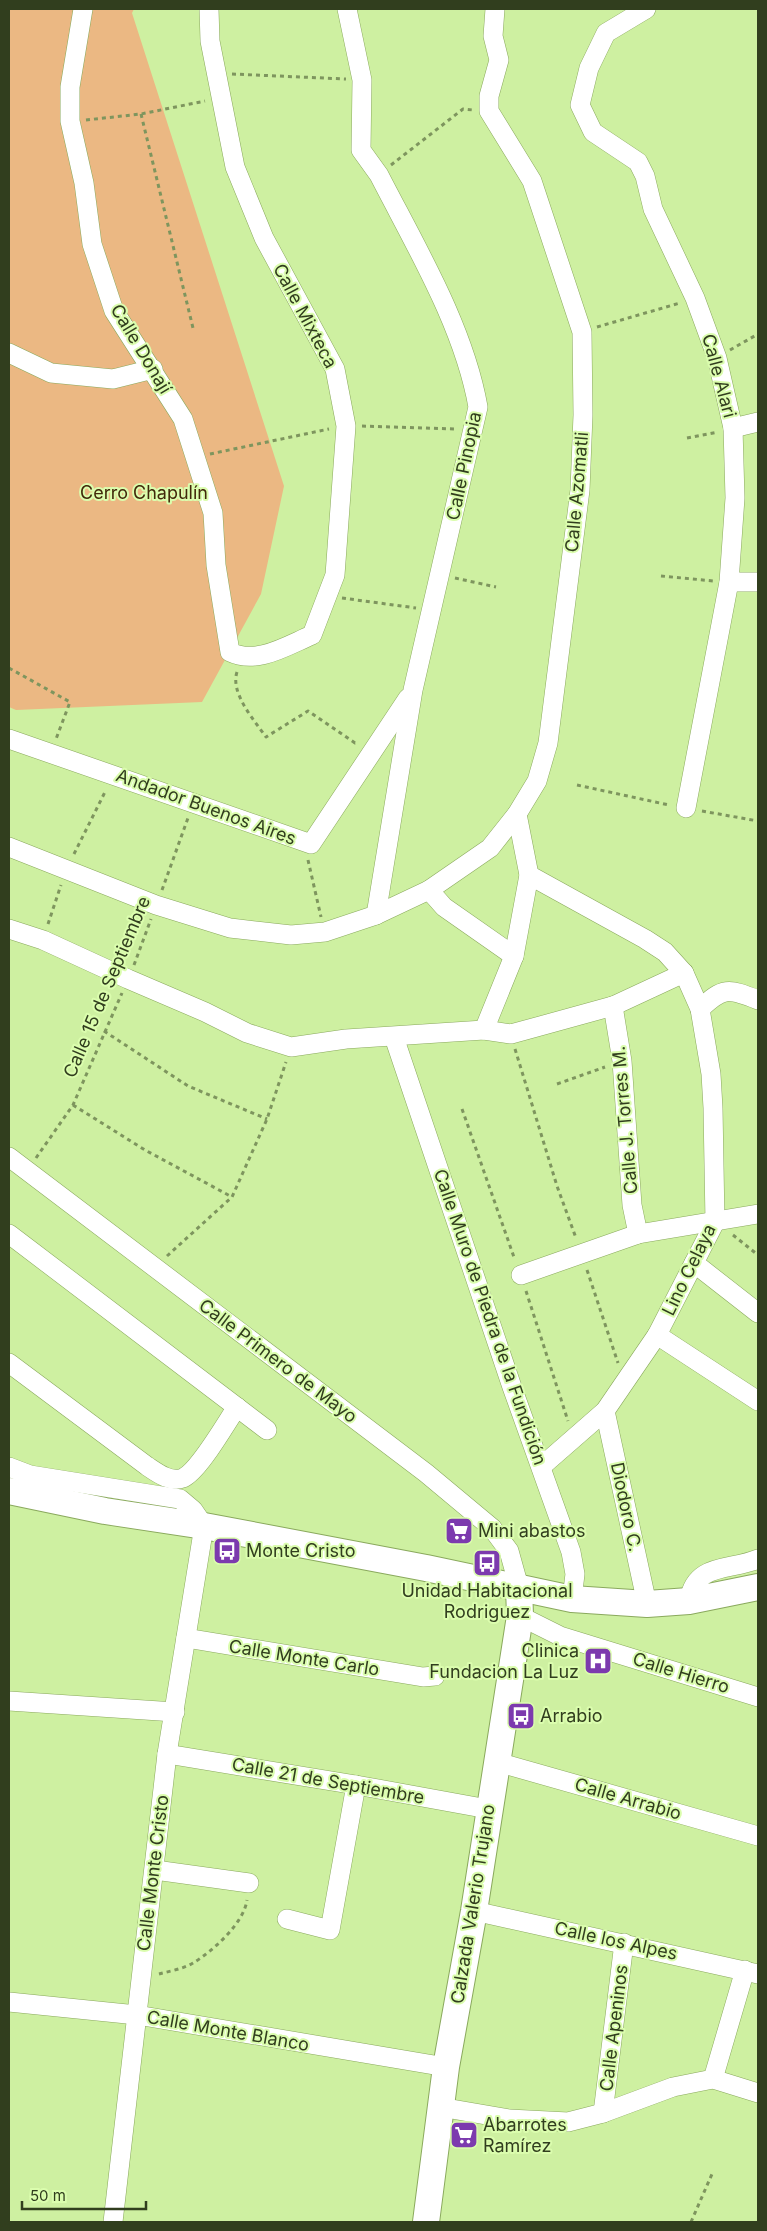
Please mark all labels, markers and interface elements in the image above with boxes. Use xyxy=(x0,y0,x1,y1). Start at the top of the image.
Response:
street label: Calle Mixteca xyxy=(269,260,342,372)
street label: Calle Donají xyxy=(106,300,177,398)
street label: Calle Alari xyxy=(698,332,741,420)
street label: Calle Pinopia xyxy=(442,410,485,522)
street label: Calle Azomatli xyxy=(561,431,592,553)
park label: Cerro Chapulín xyxy=(80,482,208,503)
street label: Andador Buenos Aires xyxy=(113,764,299,849)
street label: Calle 15 de Septiembre xyxy=(59,893,154,1081)
street label: Calle J. Torres M. xyxy=(608,1045,641,1195)
street label: Calle Muro de Piedra de la Fundición xyxy=(430,1166,551,1468)
street label: Lino Celaya xyxy=(657,1221,720,1319)
street label: Calle Primero de Mayo xyxy=(195,1294,361,1427)
street label: Diodoro C. xyxy=(607,1460,646,1553)
supermarket icon: Mini abastos xyxy=(444,1516,474,1546)
place label: Mini abastos xyxy=(478,1520,586,1541)
bus stop icon: Monte Cristo xyxy=(212,1536,242,1566)
place label: Monte Cristo xyxy=(246,1540,356,1561)
bus stop icon: Unidad Habitacional Rodriguez xyxy=(472,1548,502,1578)
place label: Unidad Habitacional Rodriguez xyxy=(401,1580,573,1622)
street label: Calle Monte Carlo xyxy=(227,1635,381,1680)
place label: Clinica Fundacion La Luz xyxy=(429,1640,579,1682)
hospital icon: Clinica Fundacion La Luz xyxy=(583,1646,613,1676)
street label: Calle Hierro xyxy=(630,1648,732,1697)
bus stop icon: Arrabio xyxy=(506,1701,536,1731)
place label: Arrabio xyxy=(540,1705,603,1726)
street label: Calle 21 de Septiembre xyxy=(230,1753,426,1808)
street label: Calle Arrabio xyxy=(572,1773,684,1824)
street label: Calle Monte Cristo xyxy=(133,1794,172,1952)
street label: Calzada Valerio Trujano xyxy=(446,1803,499,2005)
street label: Calle los Alpes xyxy=(553,1917,679,1964)
street label: Calle Apeninos xyxy=(595,1963,632,2092)
street label: Calle Monte Blanco xyxy=(145,2006,311,2055)
place label: Abarrotes Ramírez xyxy=(483,2114,567,2156)
supermarket icon: Abarrotes Ramírez xyxy=(449,2120,479,2150)
scale bar xyxy=(22,2178,146,2210)
text: 50 m xyxy=(30,2186,66,2205)

